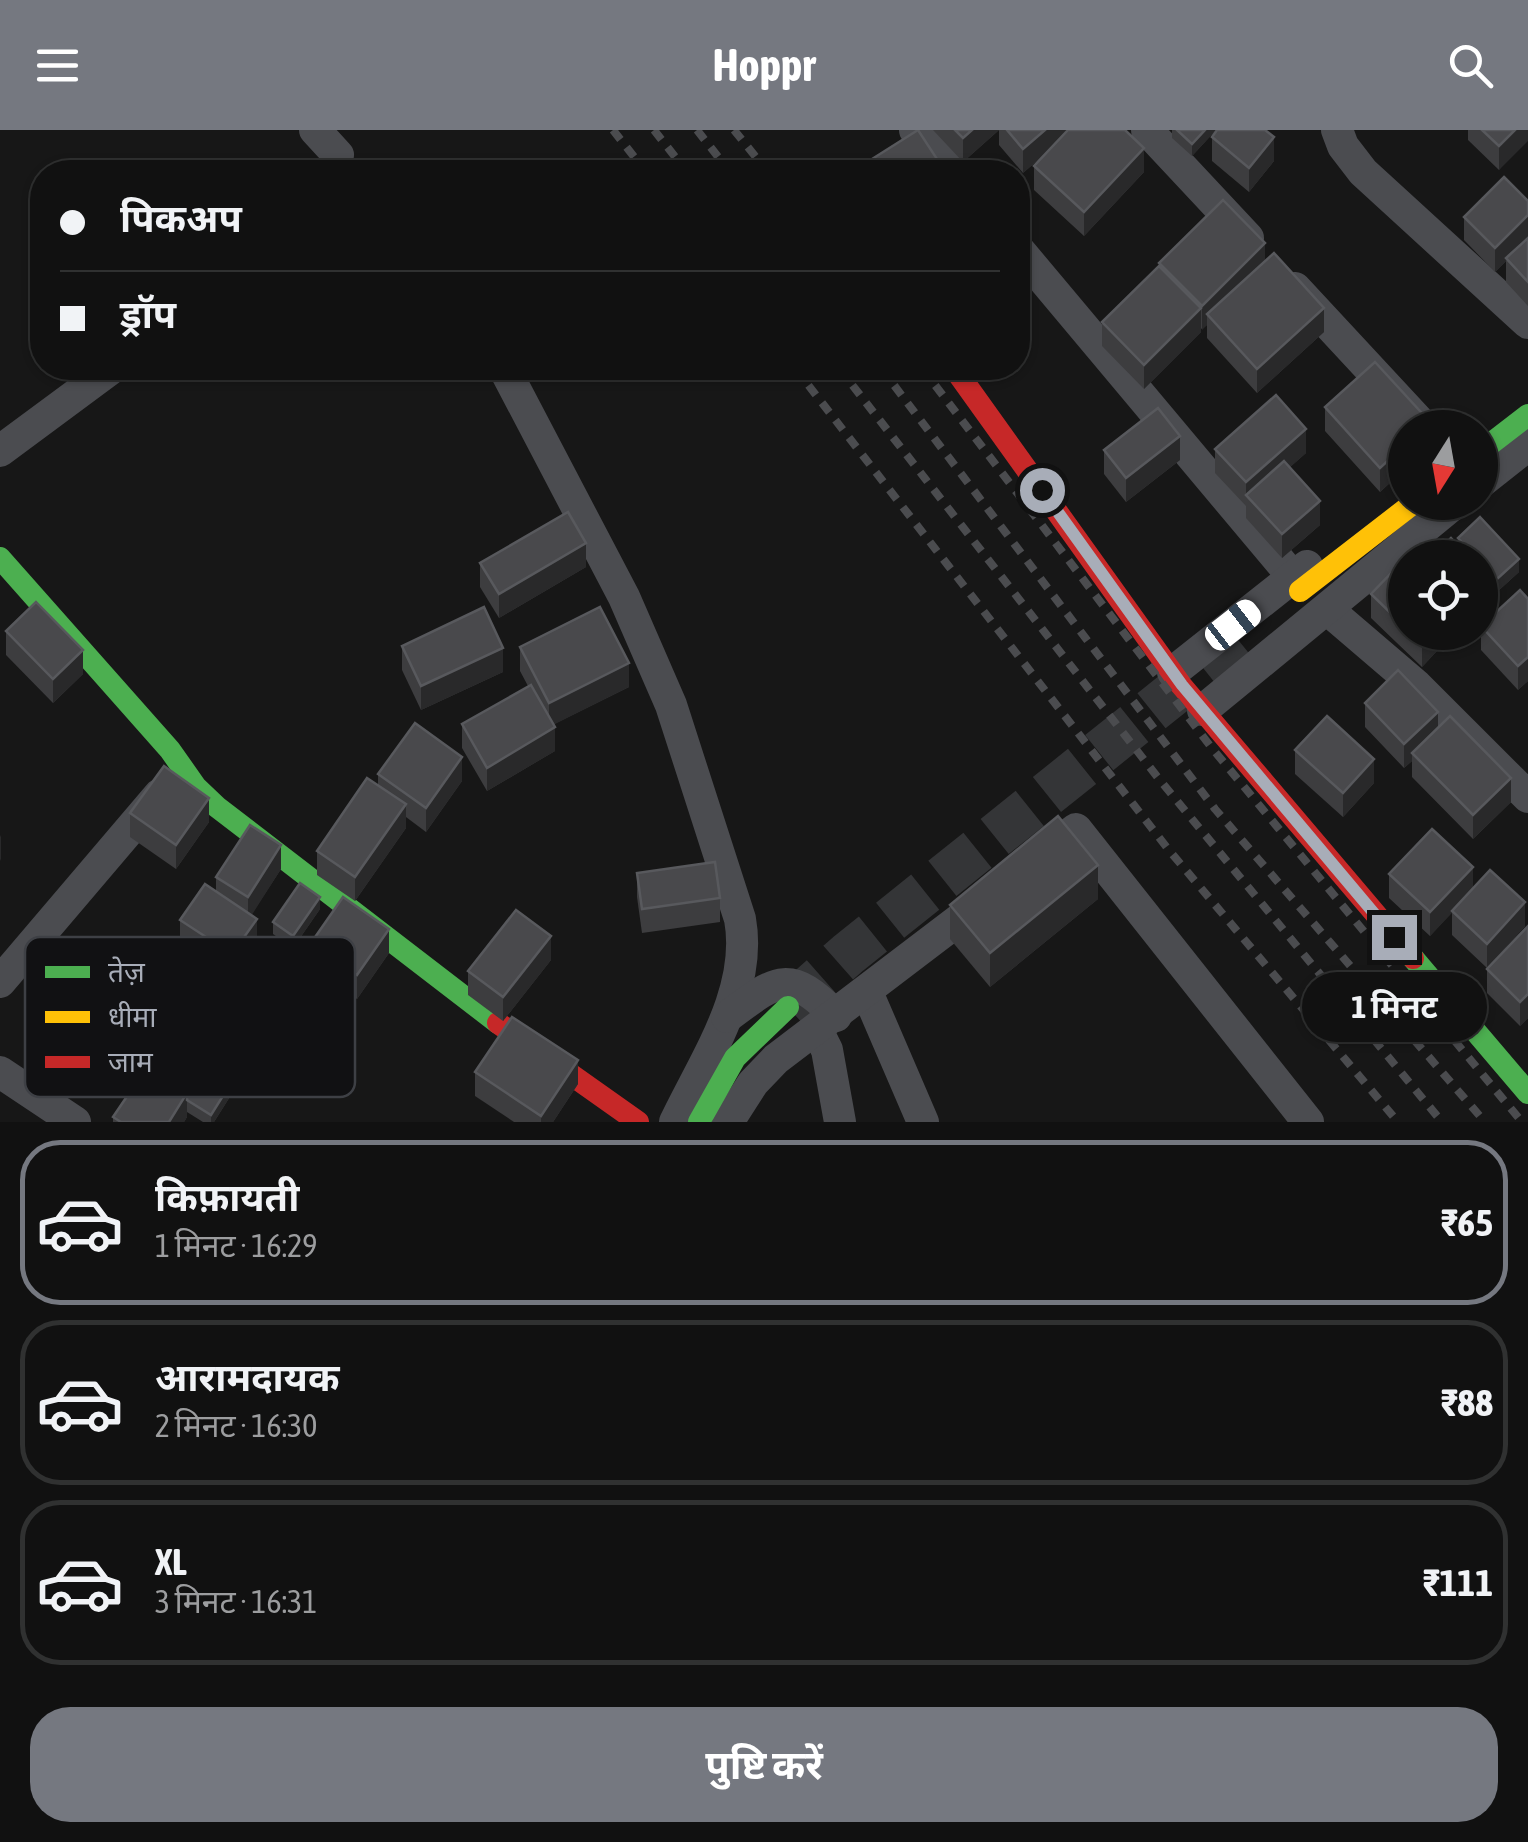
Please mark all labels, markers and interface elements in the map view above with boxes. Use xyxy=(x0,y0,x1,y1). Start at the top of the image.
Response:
icon: menu xyxy=(30,38,85,93)
icon: search xyxy=(1443,38,1498,93)
text: Hoppr xyxy=(712,39,816,91)
text: पिकअप xyxy=(120,197,242,240)
text: ड्रॉप xyxy=(120,293,176,336)
north arrow xyxy=(1388,410,1498,520)
map controls xyxy=(1388,410,1498,650)
route start xyxy=(1020,468,1065,513)
button: locate xyxy=(1388,540,1498,650)
car xyxy=(1200,595,1266,655)
route end xyxy=(1372,915,1417,960)
legend xyxy=(25,937,355,1097)
text: तेज़ xyxy=(108,956,146,988)
callout: 1 मिनट xyxy=(1302,972,1486,1042)
text: 1 मिनट xyxy=(1351,988,1438,1025)
text: धीमा xyxy=(108,1001,157,1033)
text: जाम xyxy=(108,1046,154,1078)
text: किफ़ायती xyxy=(155,1176,299,1219)
icon: car xyxy=(35,1178,125,1268)
text: ₹65 xyxy=(1441,1201,1493,1244)
text: 1 मिनट · 16:29 xyxy=(155,1227,317,1264)
text: आरामदायक xyxy=(155,1356,339,1399)
icon: car xyxy=(35,1358,125,1448)
text: ₹88 xyxy=(1441,1381,1493,1424)
text: 2 मिनट · 16:30 xyxy=(155,1407,317,1444)
icon: car xyxy=(35,1538,125,1628)
text: XL xyxy=(155,1540,187,1583)
text: ₹111 xyxy=(1423,1561,1493,1604)
text: 3 मिनट · 16:31 xyxy=(155,1583,317,1620)
button: पुष्टि करें xyxy=(30,1707,1498,1822)

